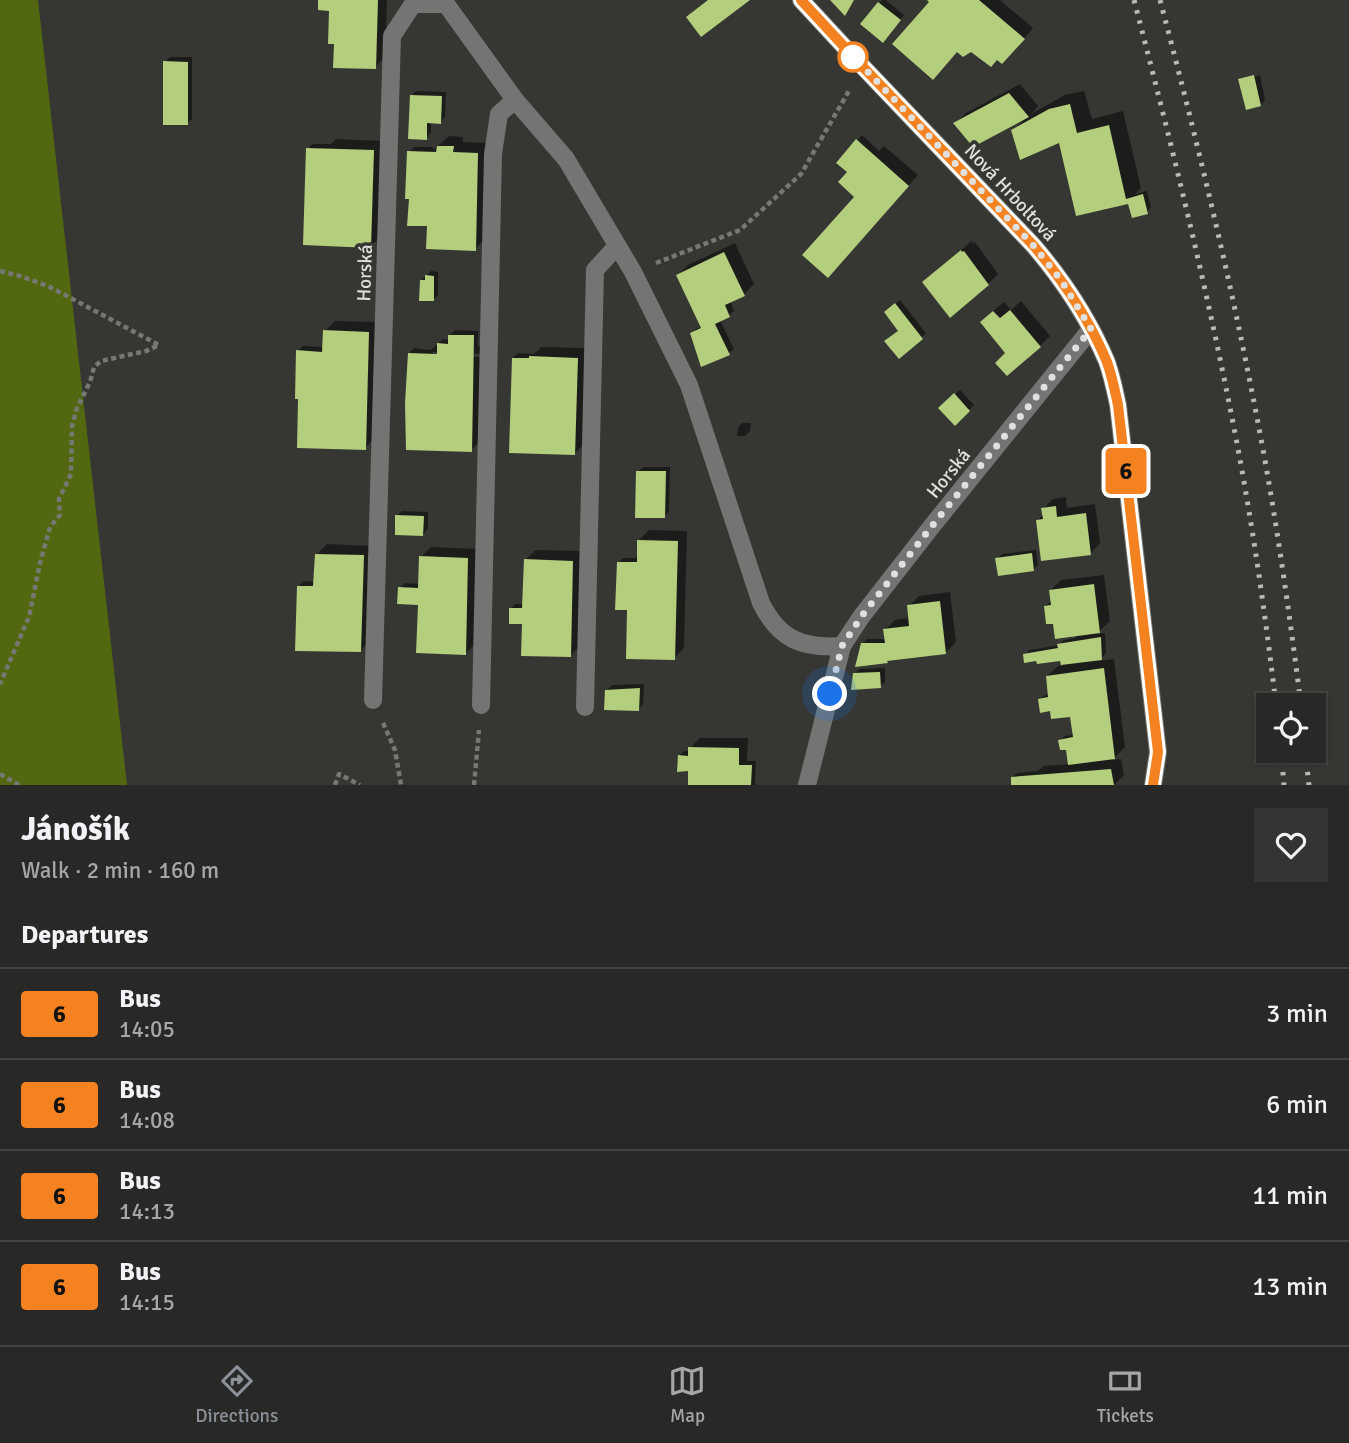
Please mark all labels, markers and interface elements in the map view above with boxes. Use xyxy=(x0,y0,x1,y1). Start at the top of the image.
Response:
unlabelled marker xyxy=(838,42,868,72)
street label: Nová Hrboltová xyxy=(959,139,1061,246)
street label: Horská xyxy=(352,244,378,302)
street label: Horská xyxy=(921,444,976,503)
line badge: 6 xyxy=(1103,448,1149,494)
text: 6 xyxy=(1120,456,1132,486)
your location xyxy=(812,676,847,711)
map controls xyxy=(1256,693,1326,763)
button: locate xyxy=(1256,693,1326,763)
button: heart xyxy=(1254,808,1328,882)
text: Jánošík xyxy=(21,809,130,850)
text: Walk · 2 min · 160 m xyxy=(21,856,219,885)
text: Departures xyxy=(21,919,148,951)
text: Bus xyxy=(119,983,161,1015)
text: 3 min xyxy=(1266,998,1328,1030)
text: 6 xyxy=(53,999,66,1029)
text: 14:05 xyxy=(119,1015,175,1044)
text: Bus xyxy=(119,1074,161,1106)
text: 6 min xyxy=(1266,1089,1328,1121)
text: 6 xyxy=(53,1090,66,1120)
text: 14:08 xyxy=(119,1106,175,1135)
text: Bus xyxy=(119,1165,161,1197)
text: 11 min xyxy=(1252,1180,1328,1212)
text: 6 xyxy=(53,1181,66,1211)
text: 14:13 xyxy=(119,1197,175,1226)
text: Bus xyxy=(119,1256,161,1288)
text: 13 min xyxy=(1252,1271,1328,1303)
text: 6 xyxy=(53,1272,66,1302)
text: 14:15 xyxy=(119,1288,175,1317)
tab: Directions xyxy=(195,1362,278,1428)
tab: Map xyxy=(668,1362,706,1428)
tab: Tickets xyxy=(1097,1362,1154,1428)

